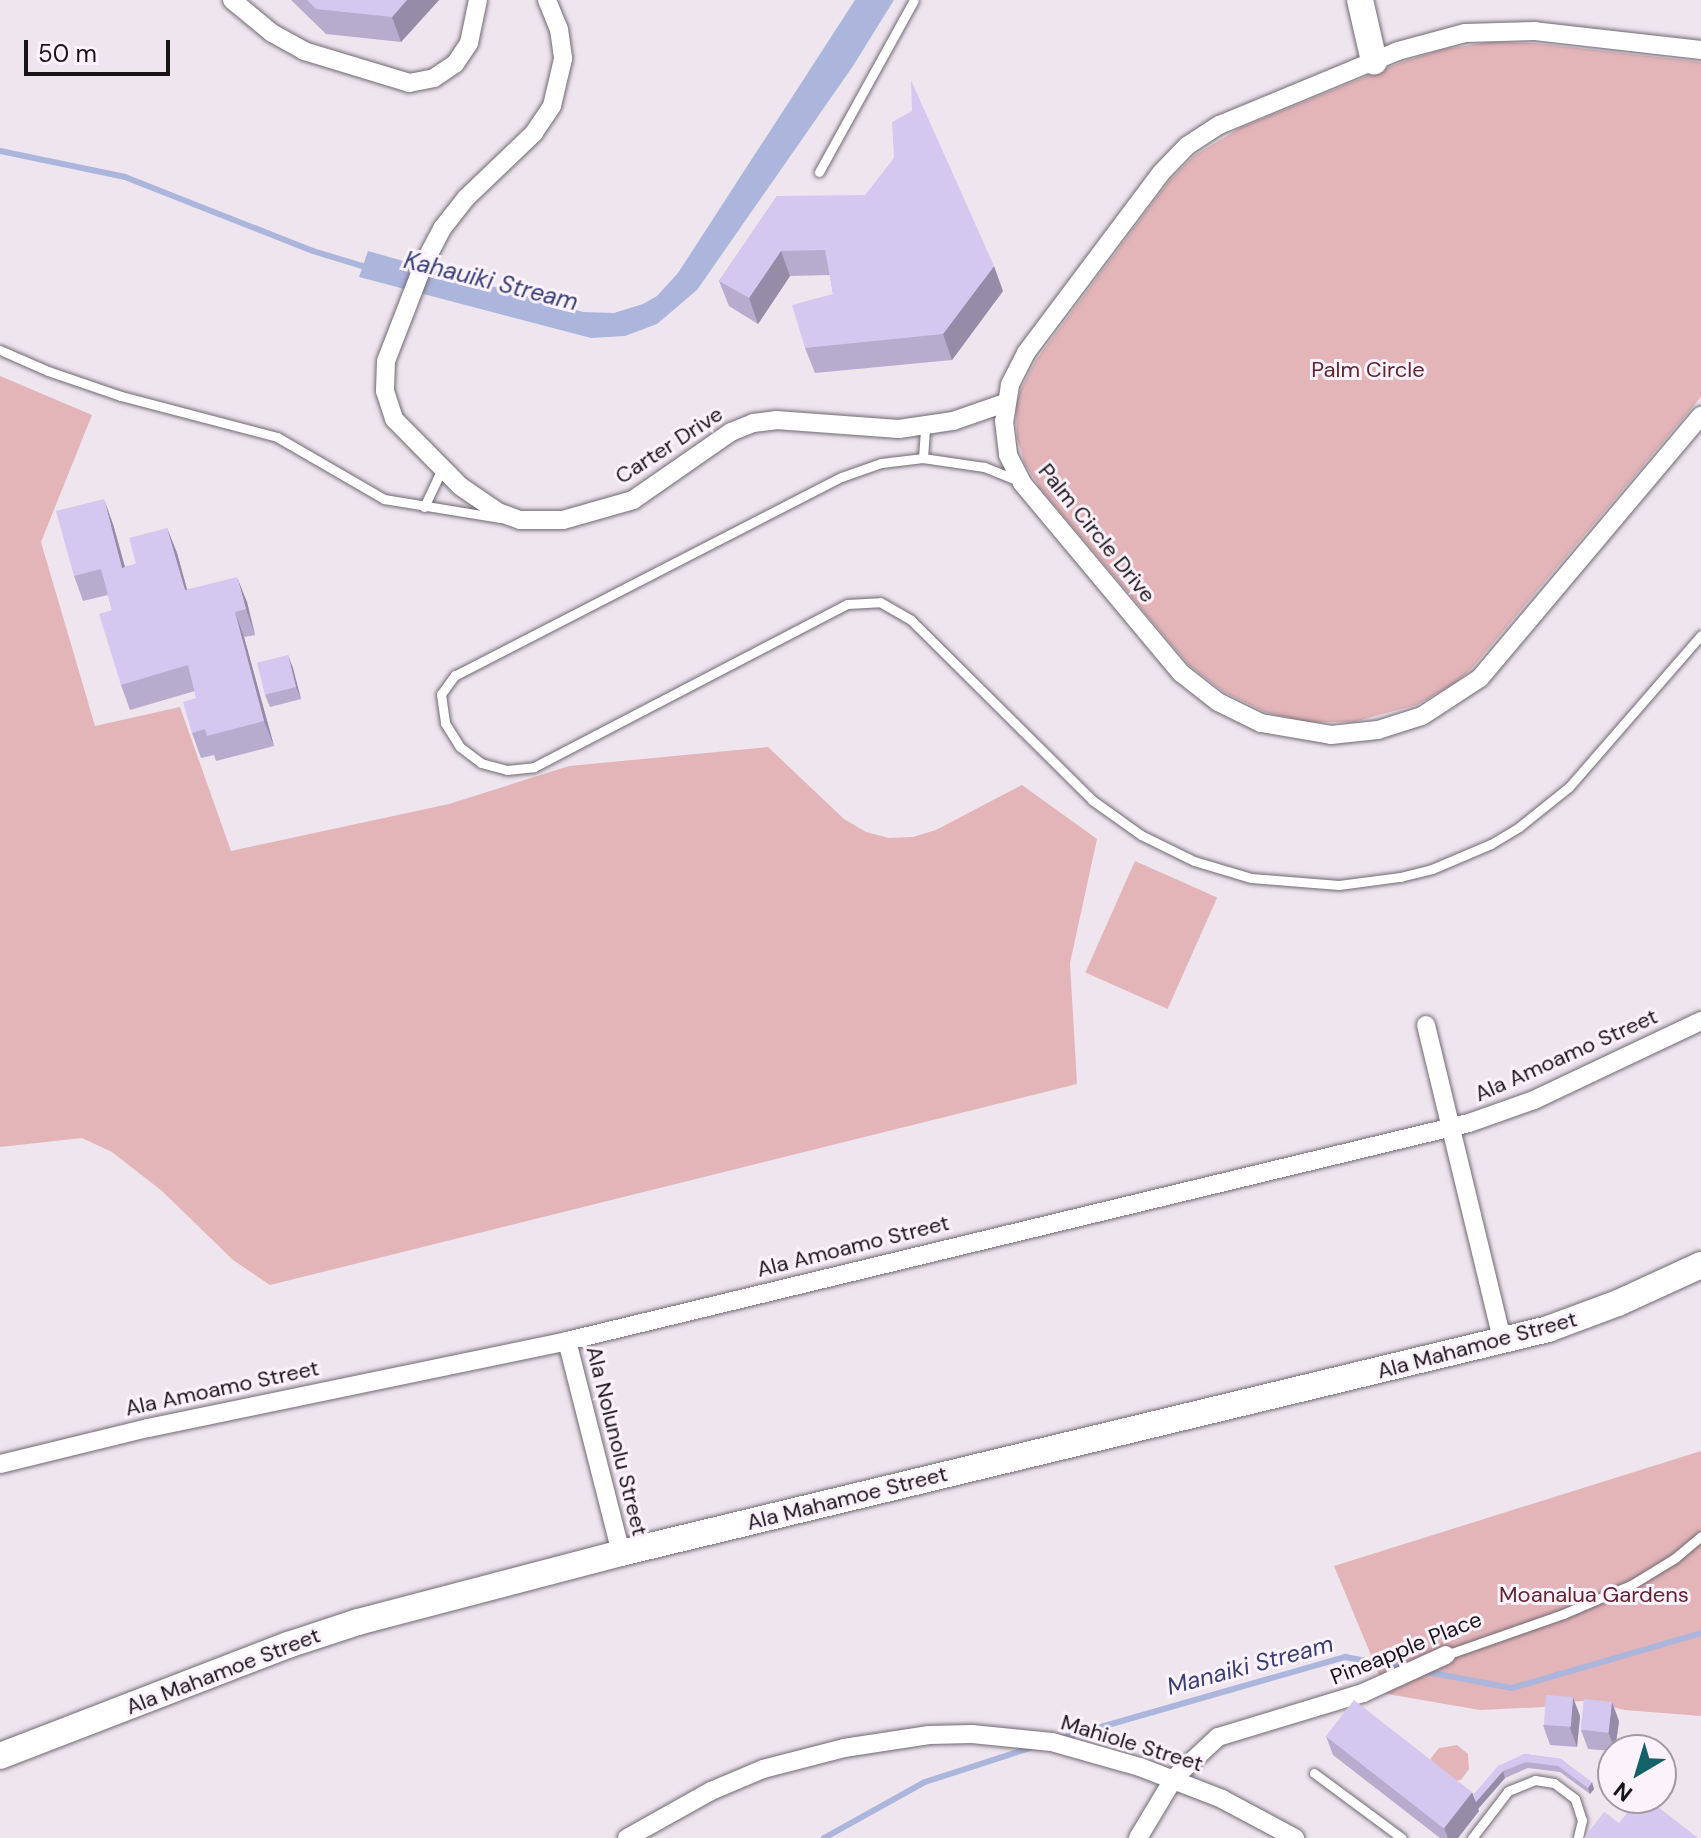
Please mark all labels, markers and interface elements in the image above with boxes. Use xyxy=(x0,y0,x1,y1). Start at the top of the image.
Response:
scale bar xyxy=(28,24,174,74)
text: 50 m xyxy=(38,38,97,69)
water label: Kahauiki Stream xyxy=(401,245,581,317)
park label: Palm Circle xyxy=(1311,357,1425,383)
street label: Carter Drive xyxy=(610,400,728,490)
street label: Palm Circle Drive xyxy=(1033,458,1161,608)
street label: Ala Amoamo Street xyxy=(1470,1003,1662,1107)
street label: Ala Amoamo Street xyxy=(754,1209,952,1283)
street label: Ala Mahamoe Street xyxy=(1374,1306,1580,1384)
street label: Ala Nolunolu Street xyxy=(581,1343,653,1539)
street label: Ala Amoamo Street xyxy=(123,1355,321,1421)
street label: Ala Mahamoe Street xyxy=(744,1460,950,1536)
park label: Moanalua Gardens xyxy=(1499,1582,1689,1608)
street label: Pineapple Place xyxy=(1327,1606,1485,1690)
street label: Ala Mahamoe Street xyxy=(122,1622,324,1720)
water label: Manaiki Stream xyxy=(1164,1629,1336,1701)
street label: Mahiole Street xyxy=(1058,1709,1206,1777)
north arrow xyxy=(1597,1734,1677,1814)
text: N xyxy=(1608,1775,1638,1808)

